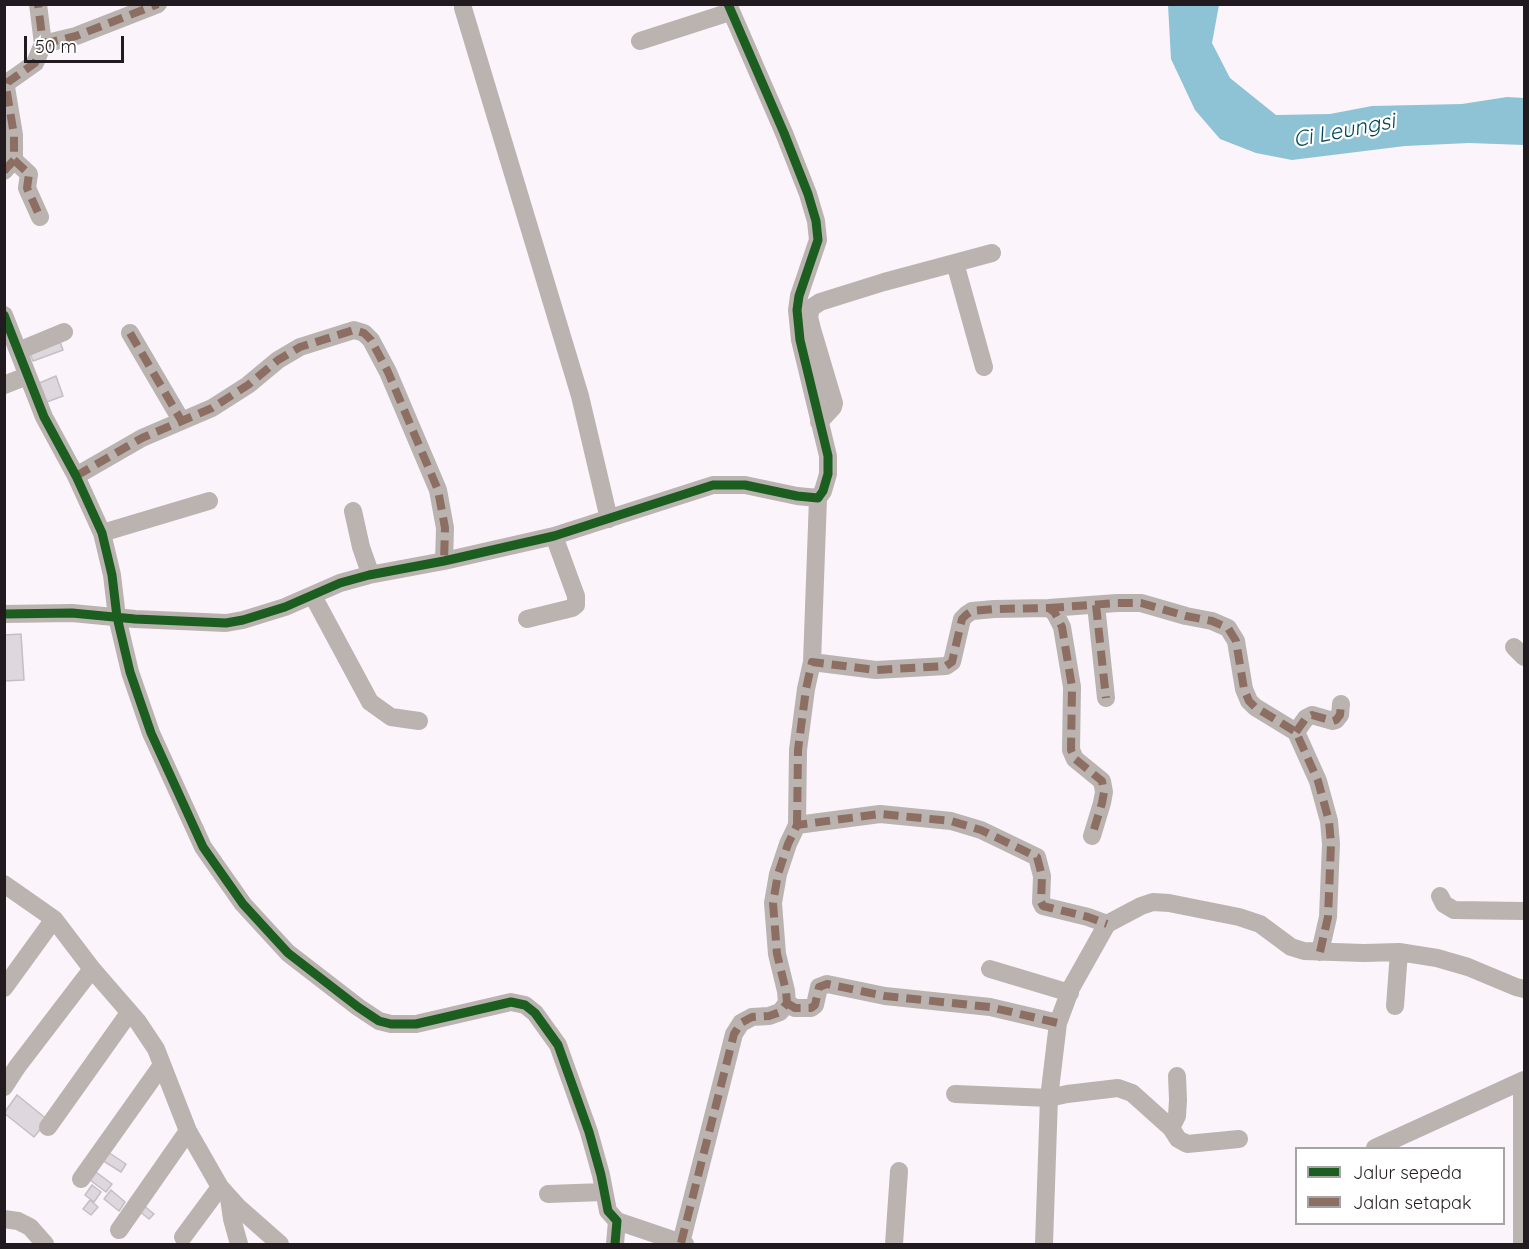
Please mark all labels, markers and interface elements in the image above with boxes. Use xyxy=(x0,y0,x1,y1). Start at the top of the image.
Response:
scale bar xyxy=(27,24,128,62)
text: 50 m xyxy=(35,35,77,58)
water label: Ci Leungsi xyxy=(1291,108,1397,154)
legend xyxy=(1295,1147,1505,1225)
text: Jalur sepeda xyxy=(1353,1161,1462,1184)
text: Jalan setapak xyxy=(1353,1191,1472,1214)

